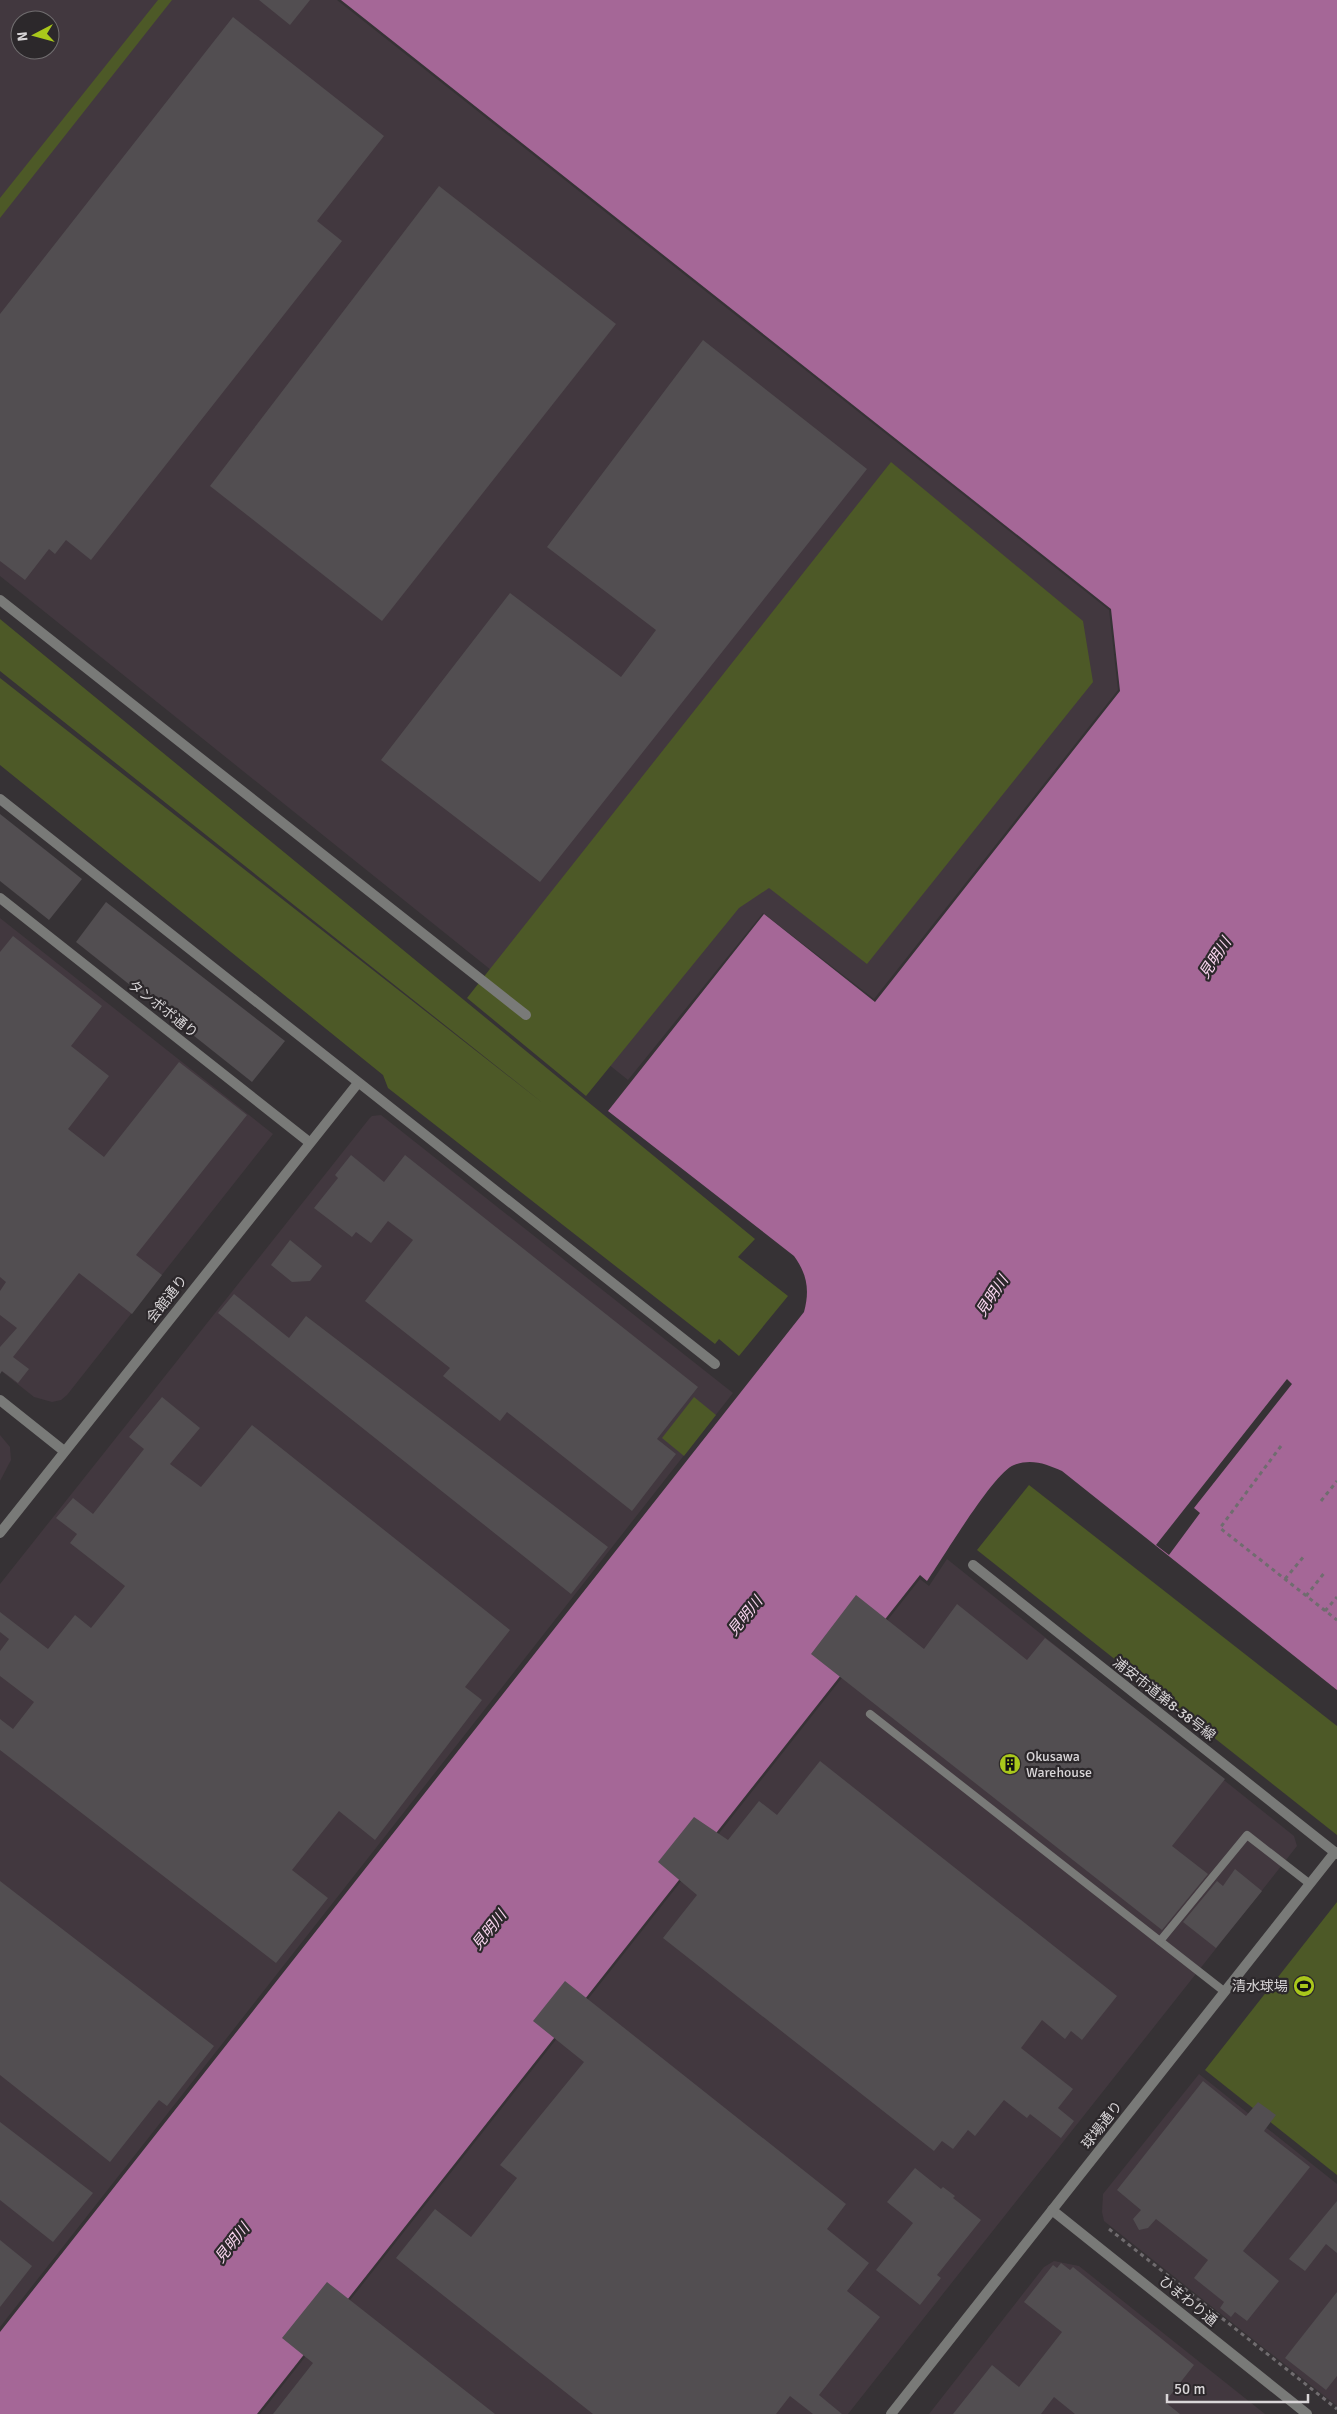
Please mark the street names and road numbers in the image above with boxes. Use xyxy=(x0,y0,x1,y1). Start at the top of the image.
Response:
street label: タンポポ通り xyxy=(125,976,201,1042)
street label: 会館通り xyxy=(143,1272,191,1326)
street label: 浦安市道第8-38号線 xyxy=(1109,1654,1219,1744)
street label: 球場通り xyxy=(1078,2098,1126,2152)
street label: ひまわり通 xyxy=(1155,2272,1221,2330)

